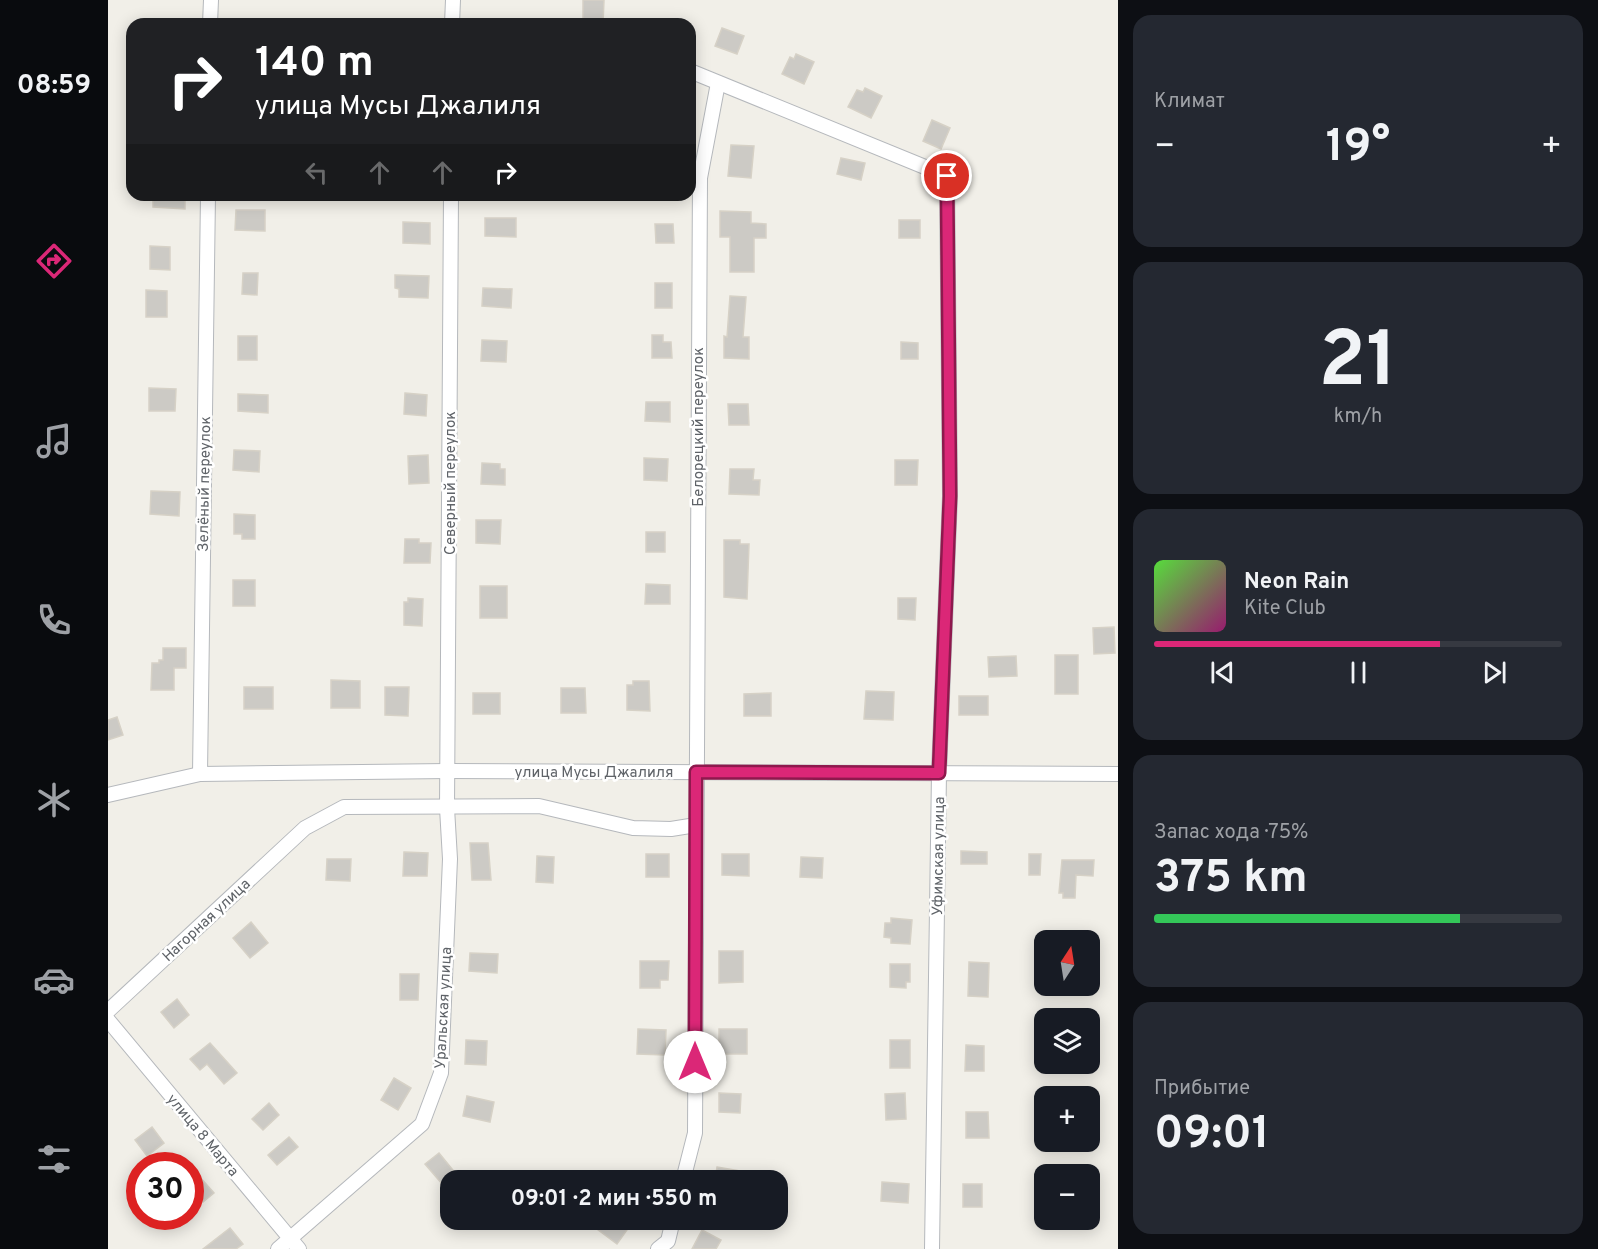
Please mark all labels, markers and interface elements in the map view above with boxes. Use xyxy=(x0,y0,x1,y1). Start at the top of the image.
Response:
text: 140 m xyxy=(255,38,374,91)
icon: right xyxy=(156,42,234,120)
text: 08:59 xyxy=(17,69,91,103)
text: Климат xyxy=(1154,89,1225,115)
text: улица Мусы Джалиля xyxy=(255,90,541,124)
text: 19° xyxy=(1326,120,1390,177)
text: − xyxy=(1154,127,1175,169)
text: + xyxy=(1541,127,1562,169)
pin xyxy=(921,150,972,201)
icon: left xyxy=(300,156,333,189)
icon: ahead xyxy=(363,156,396,189)
icon: ahead xyxy=(426,156,459,189)
icon: right xyxy=(489,156,522,189)
icon: arrive xyxy=(930,159,963,192)
icon: directions xyxy=(33,240,75,282)
text: 21 xyxy=(1319,315,1397,414)
street label: Белорецкий переулок xyxy=(690,347,709,507)
text: km/h xyxy=(1334,404,1382,430)
street label: Северный переулок xyxy=(442,411,461,555)
street label: Зелёный переулок xyxy=(195,416,216,552)
icon: music xyxy=(33,420,75,462)
text: Neon Rain xyxy=(1244,569,1349,596)
text: Kite Club xyxy=(1244,596,1326,622)
icon: phone xyxy=(33,599,75,641)
icon: previous xyxy=(1206,656,1239,689)
icon: pause xyxy=(1342,656,1375,689)
icon: next xyxy=(1478,656,1511,689)
street label: улица Мусы Джалиля xyxy=(515,764,673,783)
icon: climate xyxy=(33,779,75,821)
street label: Уфимская улица xyxy=(929,796,950,916)
text: Запас хода · 75% xyxy=(1154,820,1309,846)
text: 375 km xyxy=(1154,851,1308,908)
street label: Нагорная улица xyxy=(159,875,255,967)
north arrow xyxy=(1034,930,1100,996)
map controls xyxy=(1034,930,1100,1230)
street label: Уральская улица xyxy=(432,947,457,1070)
icon: car xyxy=(33,959,75,1001)
button: layers xyxy=(1034,1008,1100,1074)
position arrow xyxy=(663,1030,727,1094)
text: Прибытие xyxy=(1154,1076,1250,1102)
button: + xyxy=(1034,1086,1100,1152)
street label: улица 8 Марта xyxy=(162,1091,242,1181)
text: 09:01 xyxy=(1154,1107,1270,1164)
icon: filters xyxy=(33,1138,75,1180)
speed limit sign: 30 xyxy=(126,1152,204,1230)
button: − xyxy=(1034,1164,1100,1230)
text: 09:01 · 2 мин · 550 m xyxy=(511,1186,717,1213)

